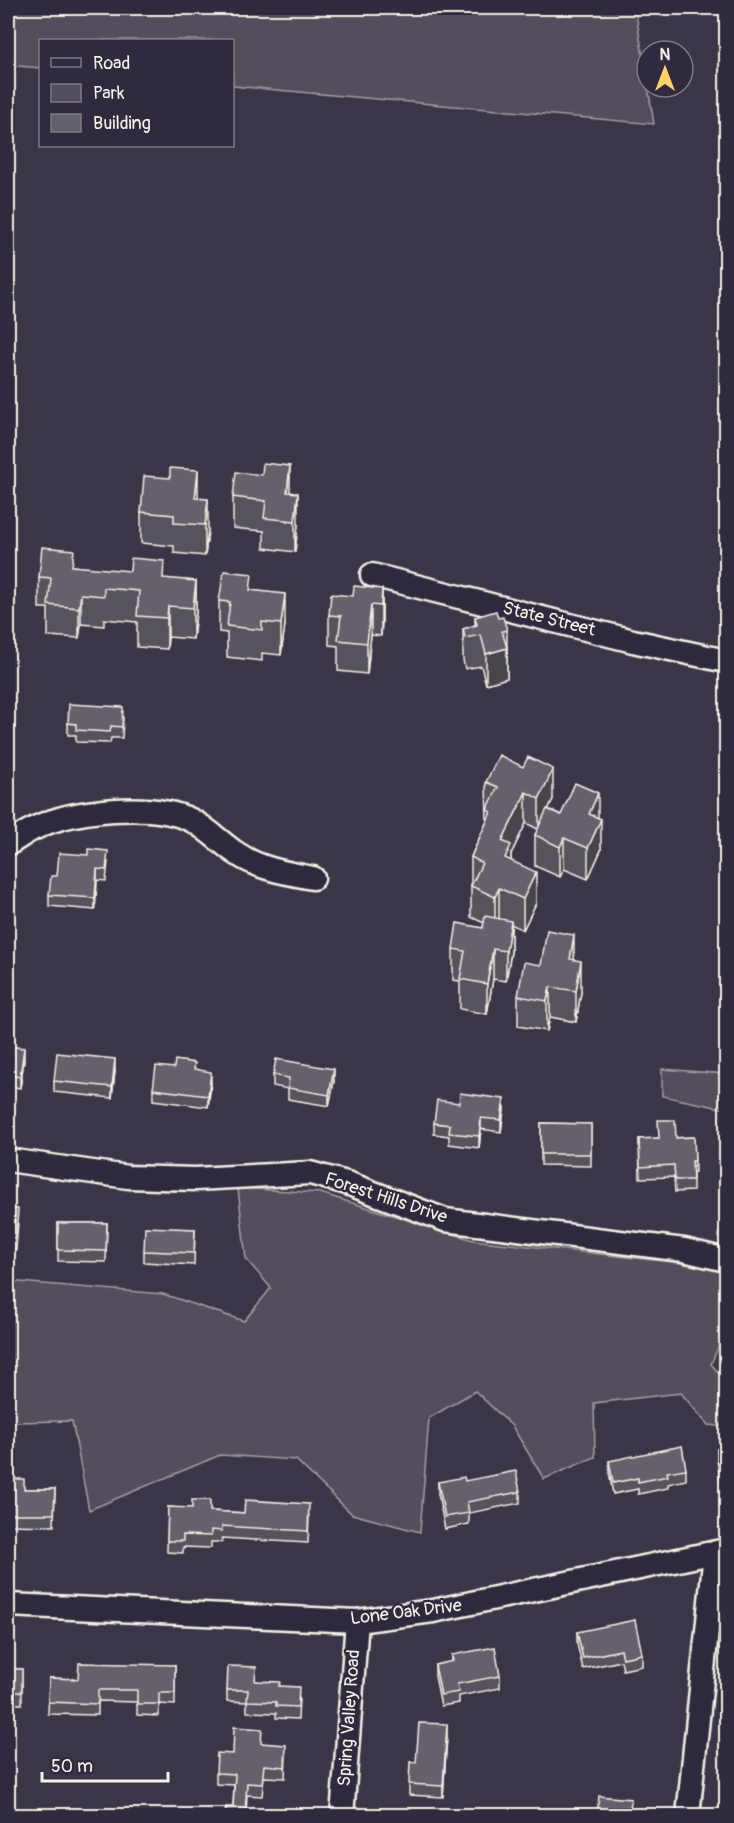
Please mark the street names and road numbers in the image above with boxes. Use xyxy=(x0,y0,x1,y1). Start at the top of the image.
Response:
street label: State Street xyxy=(500,596,598,642)
street label: Forest Hills Drive xyxy=(322,1167,450,1229)
street label: Lone Oak Drive xyxy=(349,1594,463,1630)
street label: Spring Valley Road xyxy=(333,1649,365,1787)

